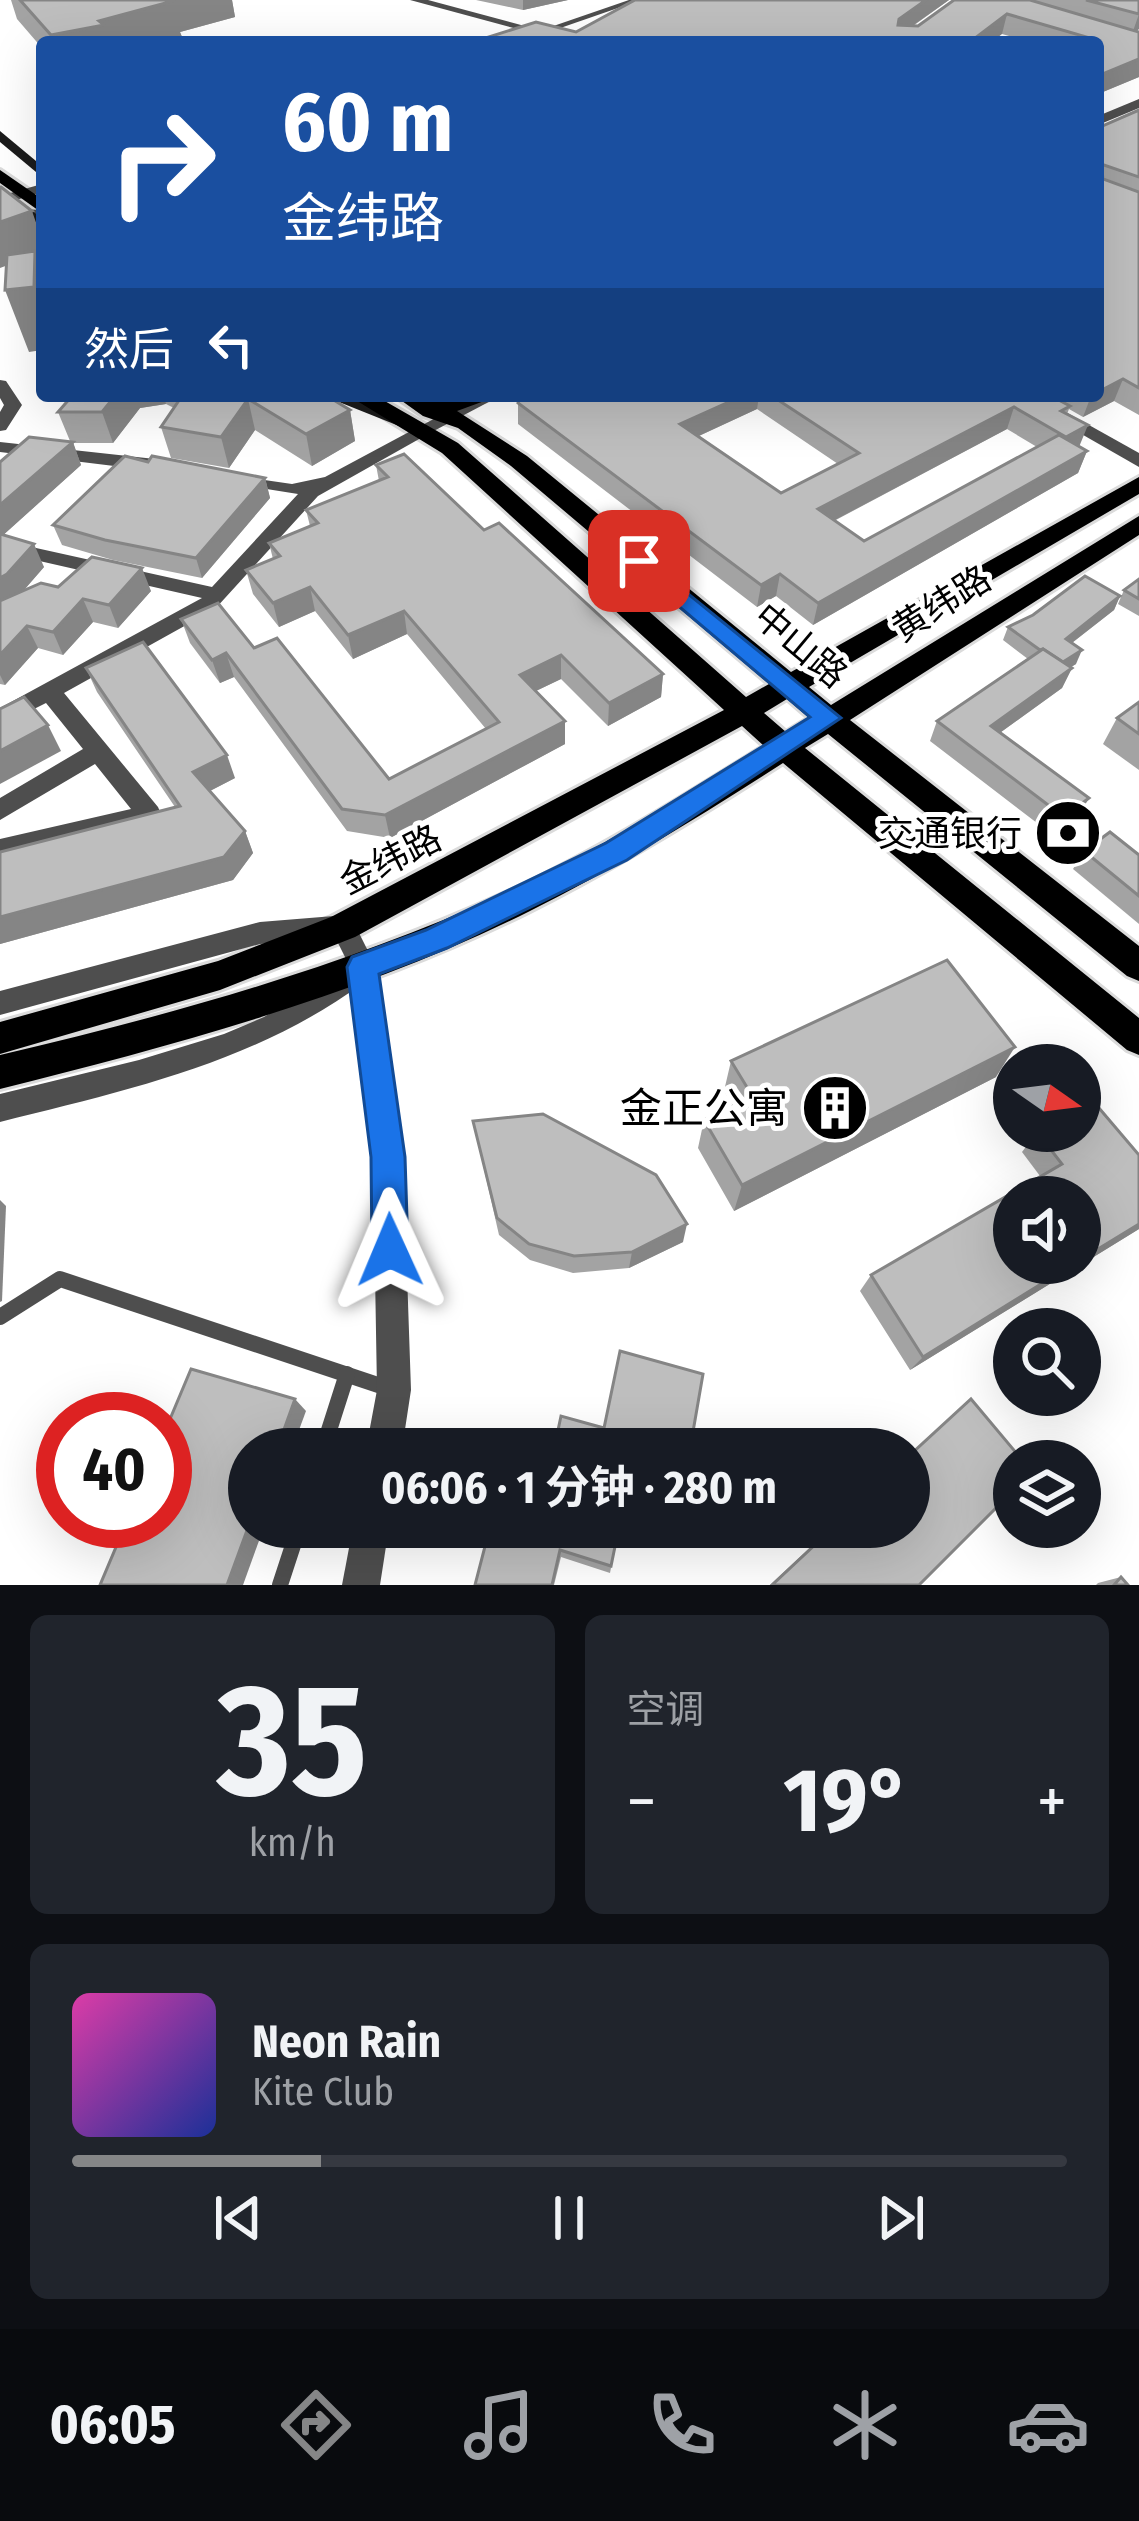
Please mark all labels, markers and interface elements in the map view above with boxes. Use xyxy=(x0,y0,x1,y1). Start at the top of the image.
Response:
text: 60 m xyxy=(282,72,453,173)
icon: right xyxy=(84,84,240,240)
text: 金纬路 xyxy=(282,187,444,251)
icon: left xyxy=(198,312,264,378)
text: 然后 xyxy=(84,323,174,377)
pin xyxy=(588,510,690,612)
icon: arrive xyxy=(606,528,672,594)
street label: 黄纬路 xyxy=(884,557,999,651)
street label: 中山路 xyxy=(745,594,856,697)
bank icon: 交通银行 xyxy=(1033,798,1103,868)
place label: 交通银行 xyxy=(878,812,1022,856)
street label: 金纬路 xyxy=(332,816,449,904)
north arrow xyxy=(993,1044,1101,1152)
map controls xyxy=(993,1044,1101,1548)
building icon: 金正公寓 xyxy=(800,1073,870,1143)
place label: 金正公寓 xyxy=(620,1084,788,1134)
button: sound xyxy=(993,1176,1101,1284)
position arrow xyxy=(327,1187,453,1313)
button: search xyxy=(993,1308,1101,1416)
speed limit sign: 40 xyxy=(36,1392,192,1548)
button: layers xyxy=(993,1440,1101,1548)
text: 06:06 · 1 分钟 · 280 m xyxy=(381,1461,777,1515)
text: 35 xyxy=(217,1648,367,1835)
text: 空调 xyxy=(627,1687,705,1733)
text: 19° xyxy=(783,1747,910,1855)
text: − xyxy=(627,1762,656,1841)
text: + xyxy=(1037,1762,1067,1841)
text: km/h xyxy=(249,1820,336,1866)
text: Neon Rain xyxy=(252,2015,441,2069)
text: Kite Club xyxy=(252,2069,394,2115)
icon: previous xyxy=(205,2185,271,2251)
icon: pause xyxy=(536,2185,602,2251)
icon: next xyxy=(868,2185,934,2251)
icon: directions xyxy=(274,2383,358,2467)
icon: music xyxy=(457,2383,541,2467)
icon: phone xyxy=(640,2383,724,2467)
icon: climate xyxy=(823,2383,907,2467)
icon: car xyxy=(1006,2383,1090,2467)
text: 06:05 xyxy=(49,2393,176,2457)

